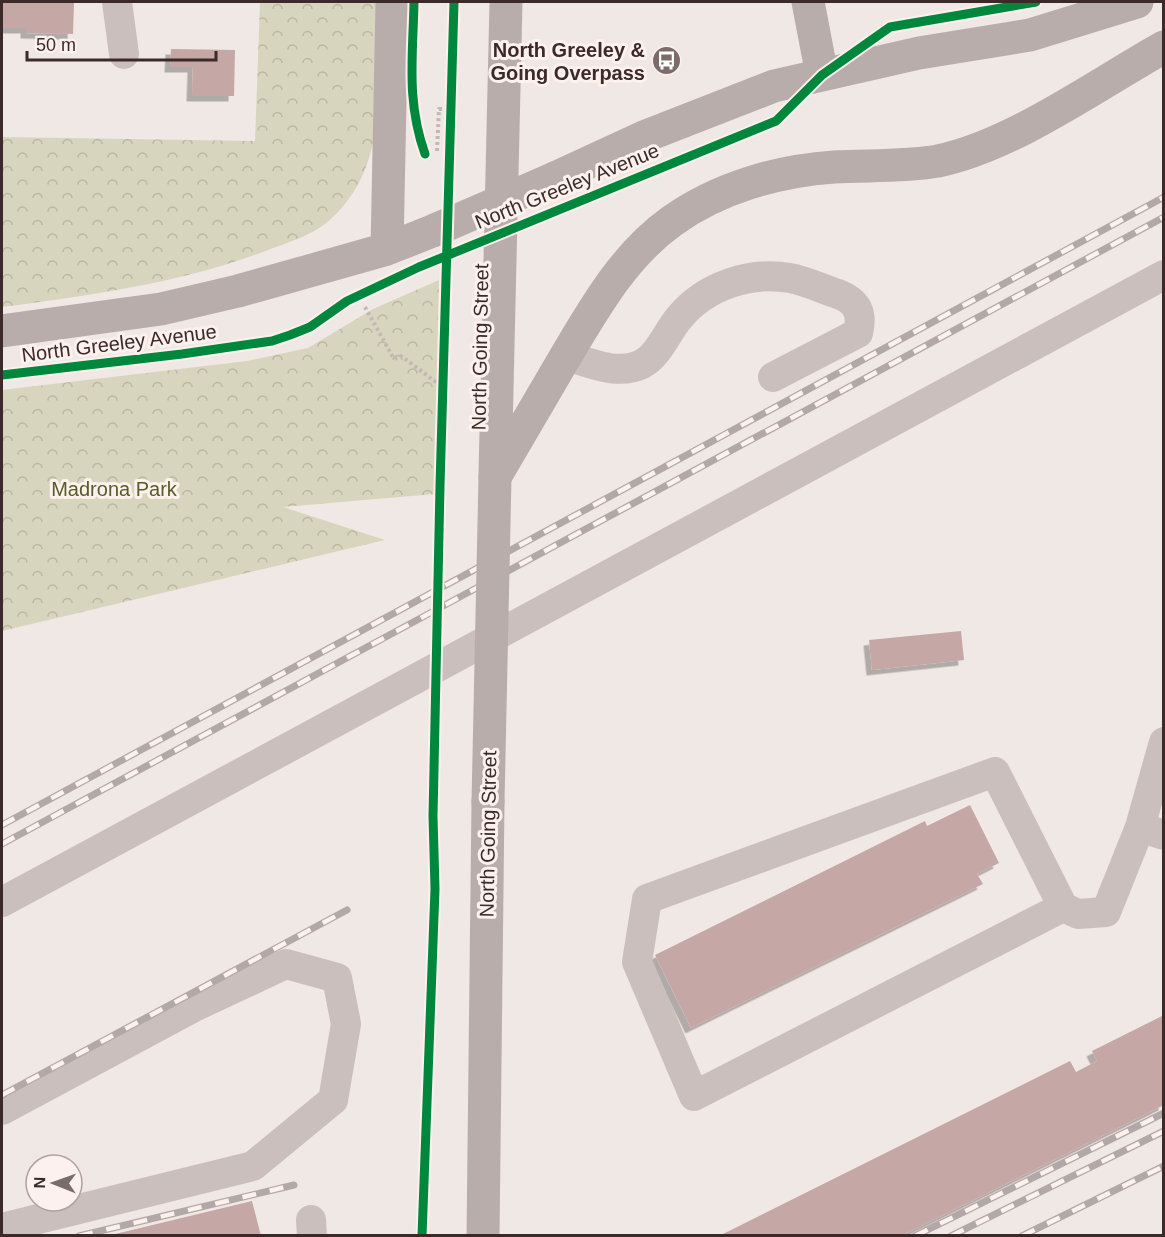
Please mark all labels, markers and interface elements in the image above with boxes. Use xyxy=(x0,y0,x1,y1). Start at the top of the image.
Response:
scale bar xyxy=(27,24,216,62)
text: 50 m xyxy=(36,35,76,55)
place label: North Greeley & Going Overpass xyxy=(491,39,645,84)
bus stop icon: North Greeley & Going Overpass xyxy=(650,45,682,77)
street label: North Greeley Avenue xyxy=(472,139,662,233)
street label: North Going Street xyxy=(468,263,492,431)
street label: North Greeley Avenue xyxy=(20,320,218,366)
park label: Madrona Park xyxy=(51,478,178,500)
street label: North Going Street xyxy=(476,750,500,918)
north arrow xyxy=(24,1153,84,1213)
text: N xyxy=(31,1177,48,1189)

